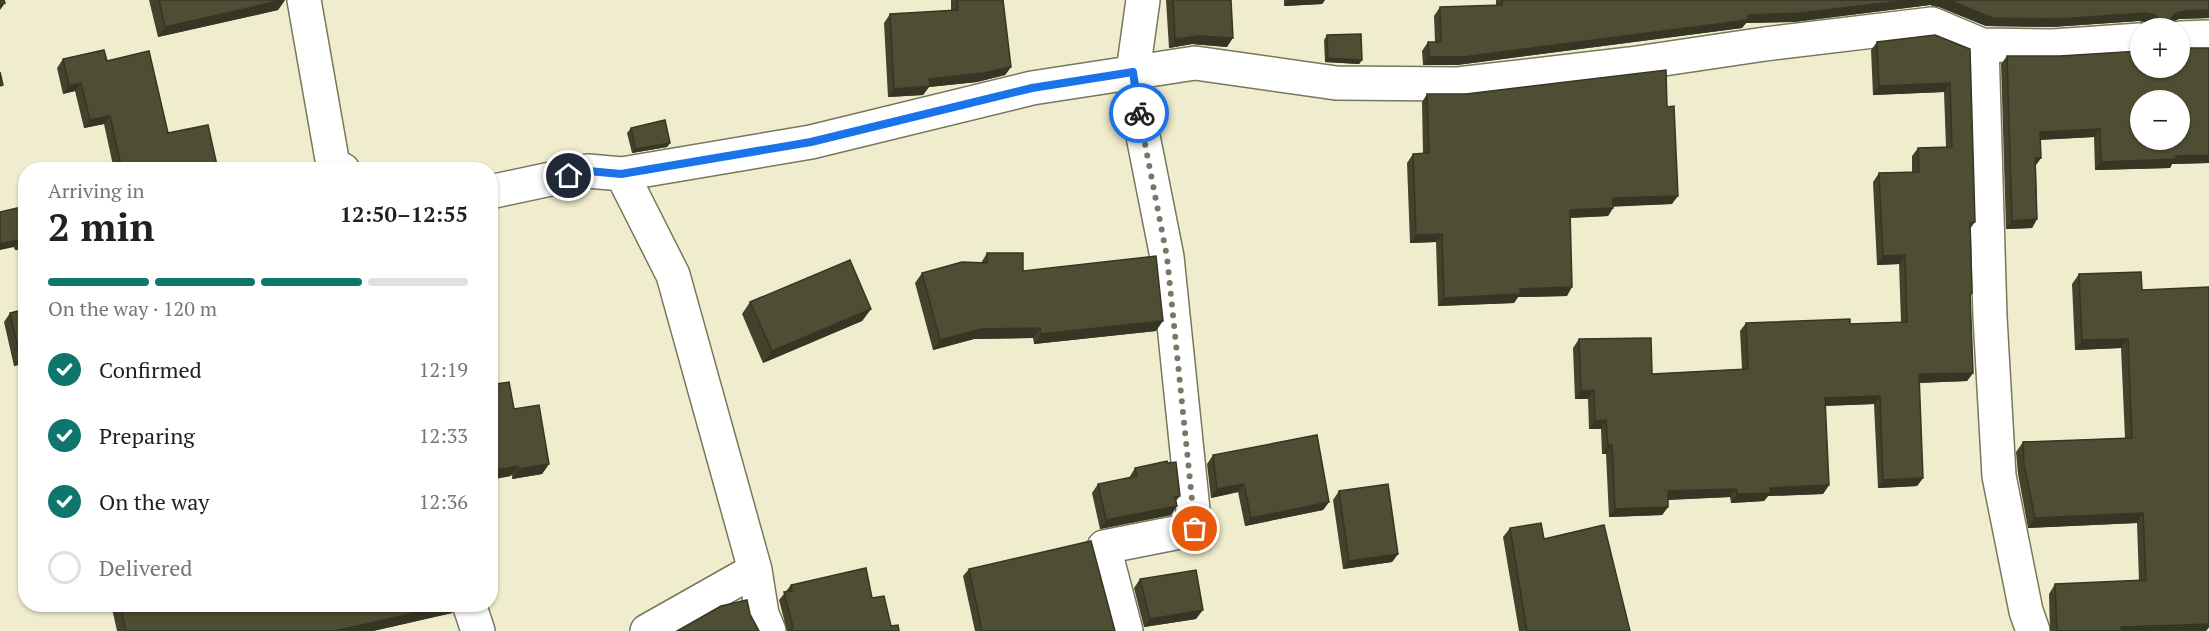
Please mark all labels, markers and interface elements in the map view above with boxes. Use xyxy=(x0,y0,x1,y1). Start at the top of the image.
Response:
map controls xyxy=(2130,18,2190,150)
button: + xyxy=(2130,18,2190,78)
courier xyxy=(1109,83,1169,143)
button: − xyxy=(2130,90,2190,150)
icon: bike xyxy=(1123,97,1156,130)
pin xyxy=(543,150,594,201)
icon: home xyxy=(552,159,585,192)
text: Arriving in xyxy=(48,177,144,204)
text: 12:50–12:55 xyxy=(340,199,468,228)
text: 2 min xyxy=(48,200,155,252)
text: On the way · 120 m xyxy=(48,295,217,322)
icon: check xyxy=(48,353,81,386)
text: Confirmed xyxy=(99,355,202,384)
text: 12:19 xyxy=(419,356,468,383)
icon: check xyxy=(48,419,81,452)
text: Preparing xyxy=(99,421,195,450)
text: 12:33 xyxy=(419,422,468,449)
icon: check xyxy=(48,485,81,518)
text: On the way xyxy=(99,487,209,516)
text: 12:36 xyxy=(419,488,468,515)
pin xyxy=(1169,503,1220,554)
icon: bag xyxy=(1178,512,1211,545)
text: Delivered xyxy=(99,553,192,582)

